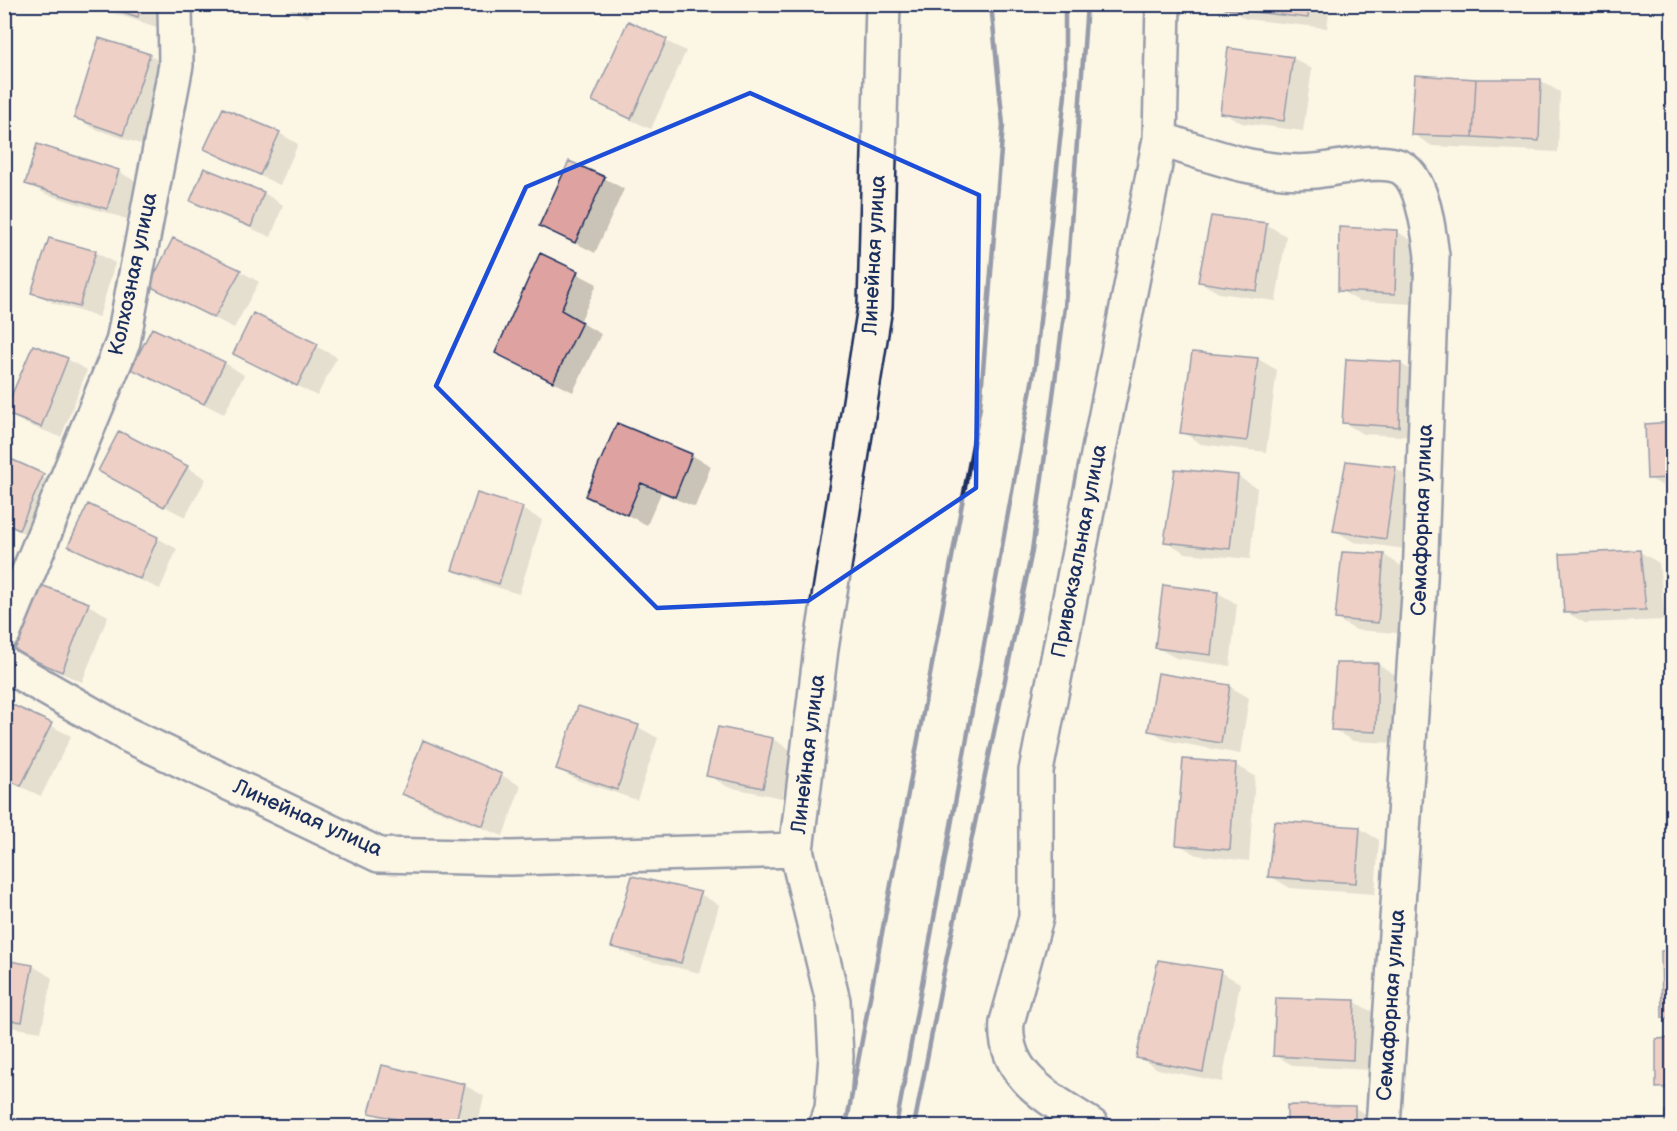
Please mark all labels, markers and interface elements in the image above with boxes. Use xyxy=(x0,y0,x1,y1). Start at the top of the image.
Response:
street label: Линейная улица xyxy=(857,174,891,337)
street label: Колхозная улица xyxy=(104,190,163,358)
street label: Семафорная улица xyxy=(1406,423,1438,617)
street label: Привокзальная улица xyxy=(1046,442,1112,660)
street label: Линейная улица xyxy=(786,672,830,836)
street label: Линейная улица xyxy=(229,774,387,862)
street label: Семафорная улица xyxy=(1372,908,1410,1102)

